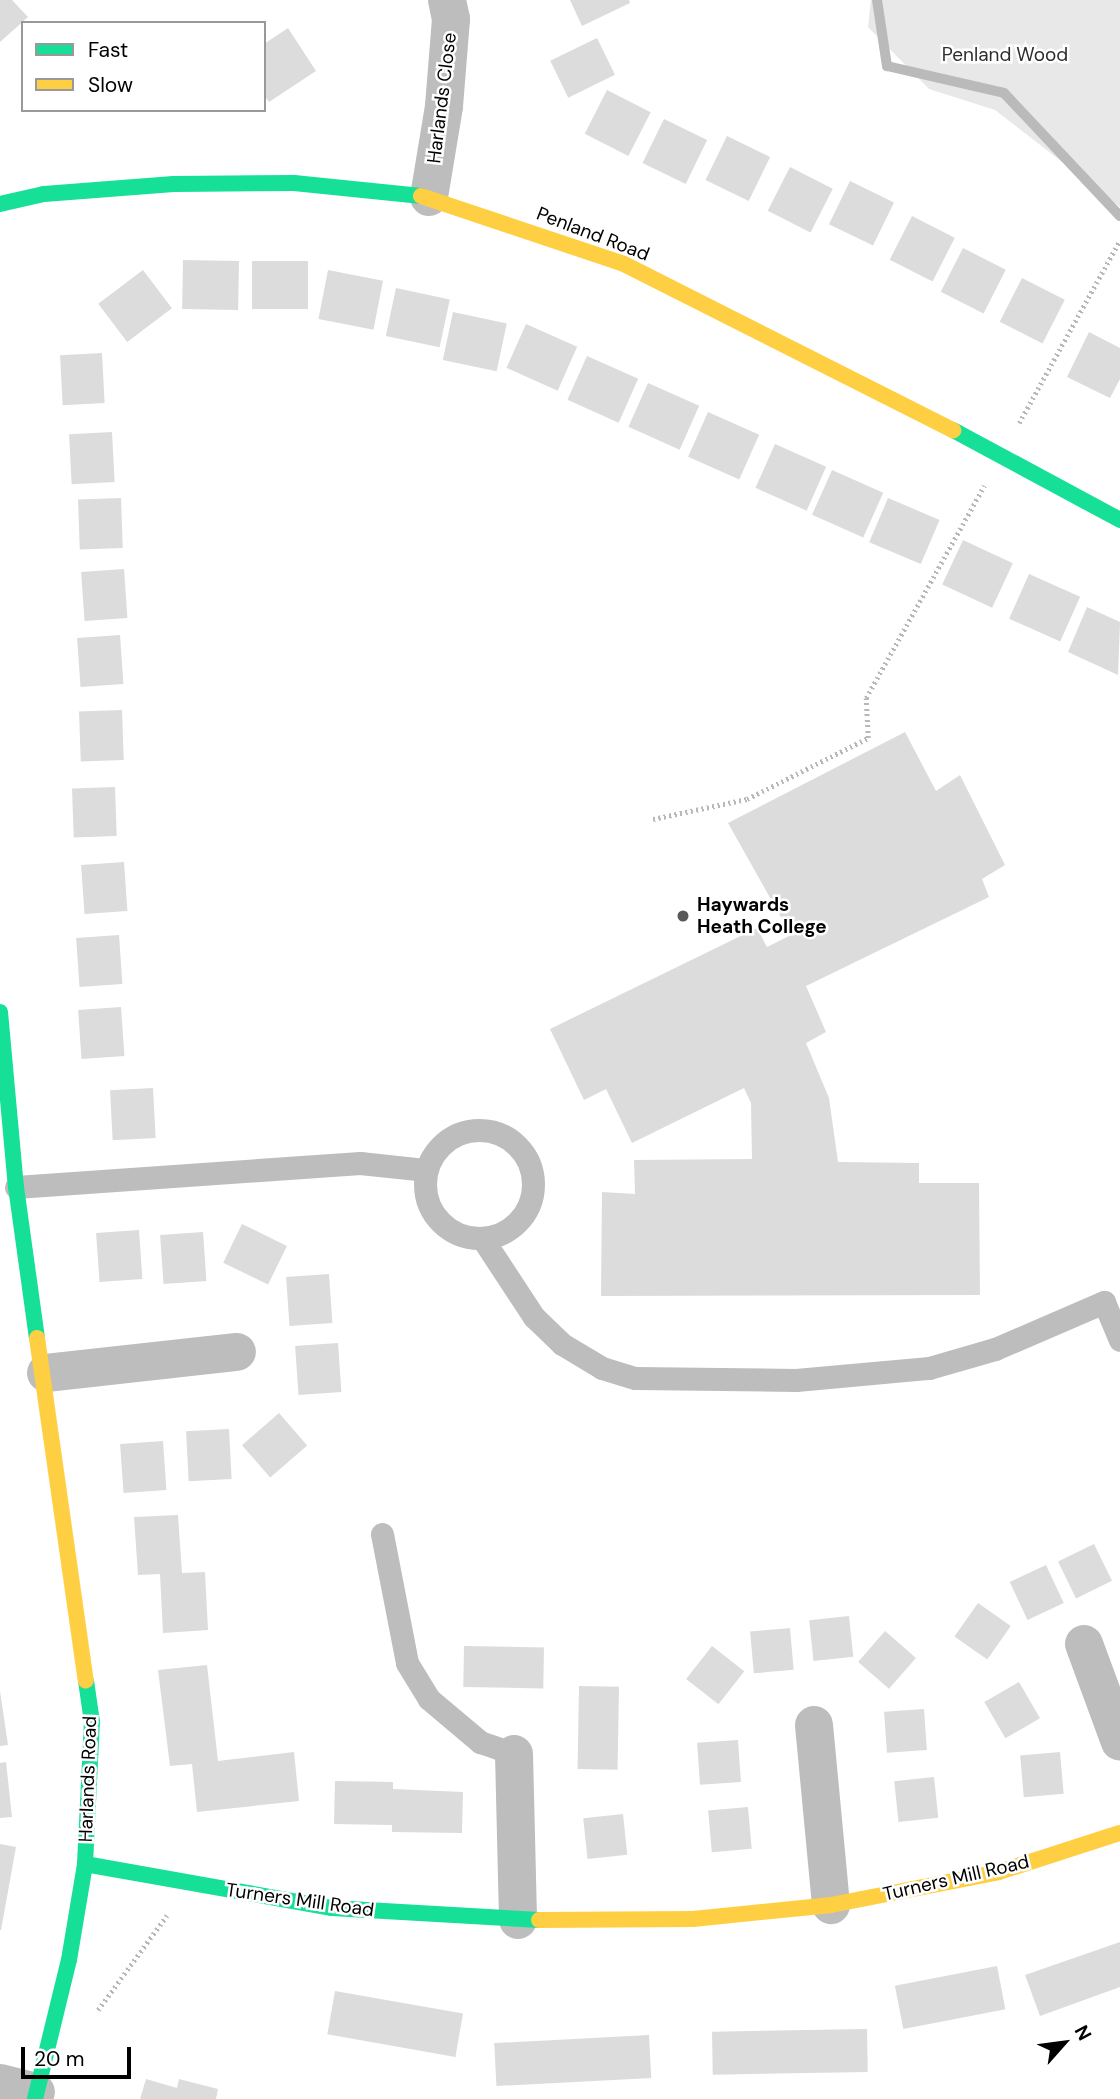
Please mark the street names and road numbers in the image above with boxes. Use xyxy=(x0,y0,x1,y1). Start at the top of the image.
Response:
street label: Harlands Close xyxy=(423,31,461,165)
street label: Penland Road xyxy=(533,202,653,266)
street label: Harlands Road xyxy=(74,1715,102,1843)
street label: Turners Mill Road xyxy=(881,1850,1031,1906)
street label: Turners Mill Road xyxy=(225,1878,375,1922)

